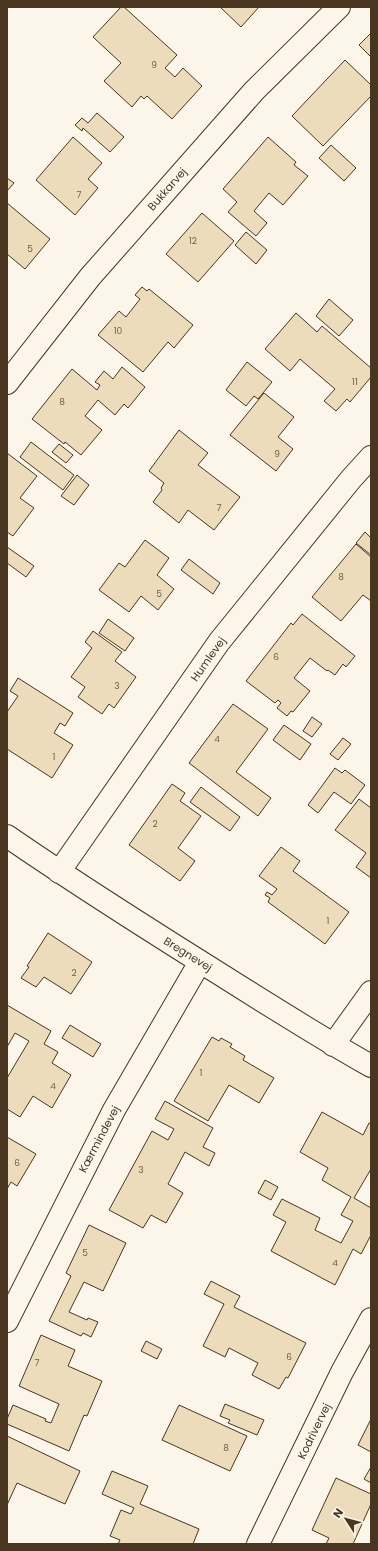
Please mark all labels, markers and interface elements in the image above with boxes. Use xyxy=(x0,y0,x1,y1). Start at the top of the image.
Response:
house number: 9 xyxy=(151,59,157,71)
street label: Bukkarvej xyxy=(144,164,190,214)
house number: 7 xyxy=(77,189,82,201)
house number: 12 xyxy=(189,235,197,247)
house number: 5 xyxy=(27,243,33,255)
house number: 10 xyxy=(114,325,123,337)
house number: 11 xyxy=(352,376,358,388)
house number: 8 xyxy=(59,396,65,408)
house number: 9 xyxy=(274,448,280,460)
house number: 7 xyxy=(217,502,222,514)
house number: 8 xyxy=(338,571,344,583)
house number: 5 xyxy=(156,588,162,600)
street label: Humlevej xyxy=(187,633,229,685)
house number: 6 xyxy=(273,651,279,663)
house number: 3 xyxy=(114,680,120,692)
house number: 4 xyxy=(214,733,220,745)
house number: 1 xyxy=(53,751,56,763)
house number: 2 xyxy=(152,818,158,830)
house number: 1 xyxy=(327,915,330,927)
street label: Bregnevej xyxy=(161,933,216,975)
house number: 2 xyxy=(71,967,77,979)
house number: 1 xyxy=(200,1067,203,1079)
house number: 4 xyxy=(50,1080,56,1092)
street label: Kærmindevej xyxy=(75,1102,124,1175)
house number: 6 xyxy=(14,1157,20,1169)
house number: 3 xyxy=(138,1164,144,1176)
house number: 5 xyxy=(82,1247,88,1259)
house number: 4 xyxy=(332,1257,338,1269)
house number: 6 xyxy=(286,1351,292,1363)
house number: 7 xyxy=(35,1357,40,1369)
street label: Kodrivervej xyxy=(294,1400,335,1462)
house number: 8 xyxy=(223,1442,229,1454)
north arrow xyxy=(326,1499,366,1539)
text: N xyxy=(329,1505,347,1521)

